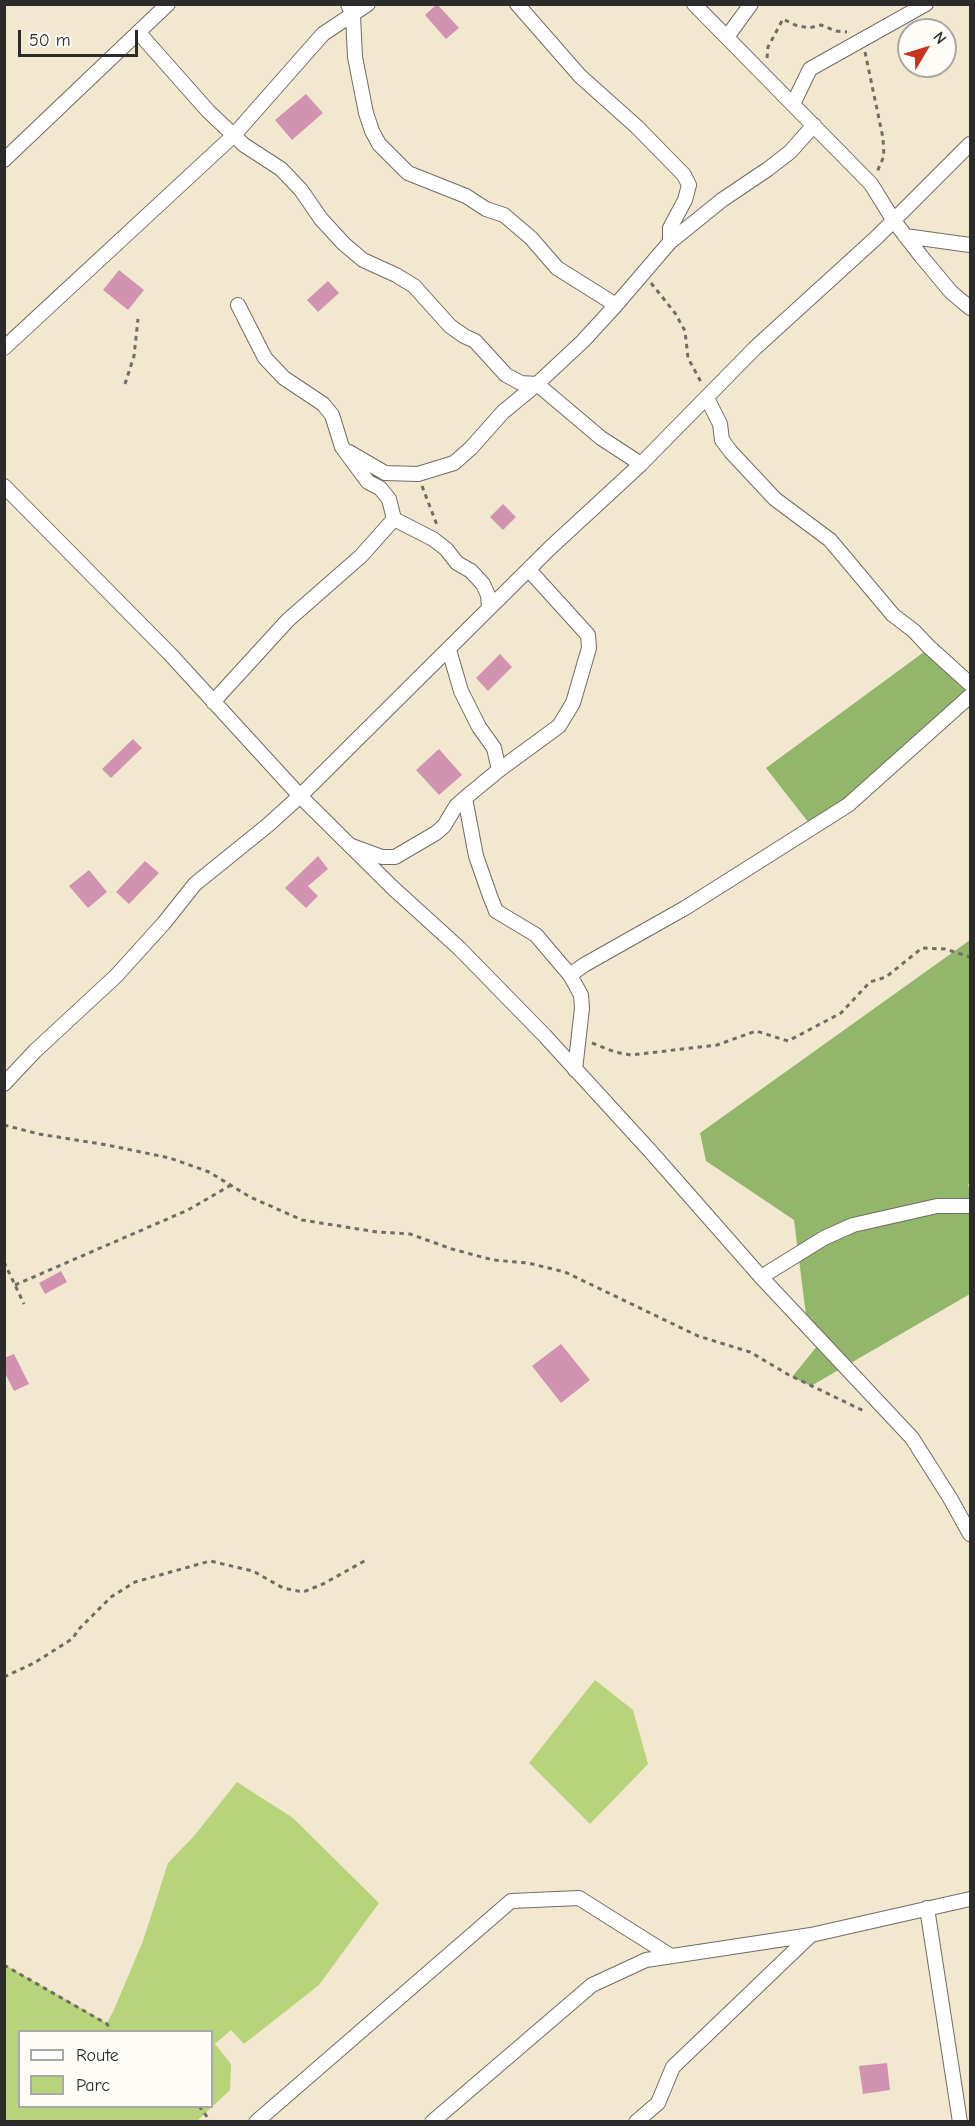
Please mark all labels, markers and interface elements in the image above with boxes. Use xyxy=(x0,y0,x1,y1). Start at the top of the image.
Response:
scale bar xyxy=(21,18,141,56)
north arrow xyxy=(897,18,957,78)
text: N xyxy=(929,28,950,48)
text: 50 m xyxy=(29,30,71,51)
legend xyxy=(18,2030,213,2108)
text: Route xyxy=(76,2045,119,2066)
text: Parc xyxy=(76,2075,110,2096)

